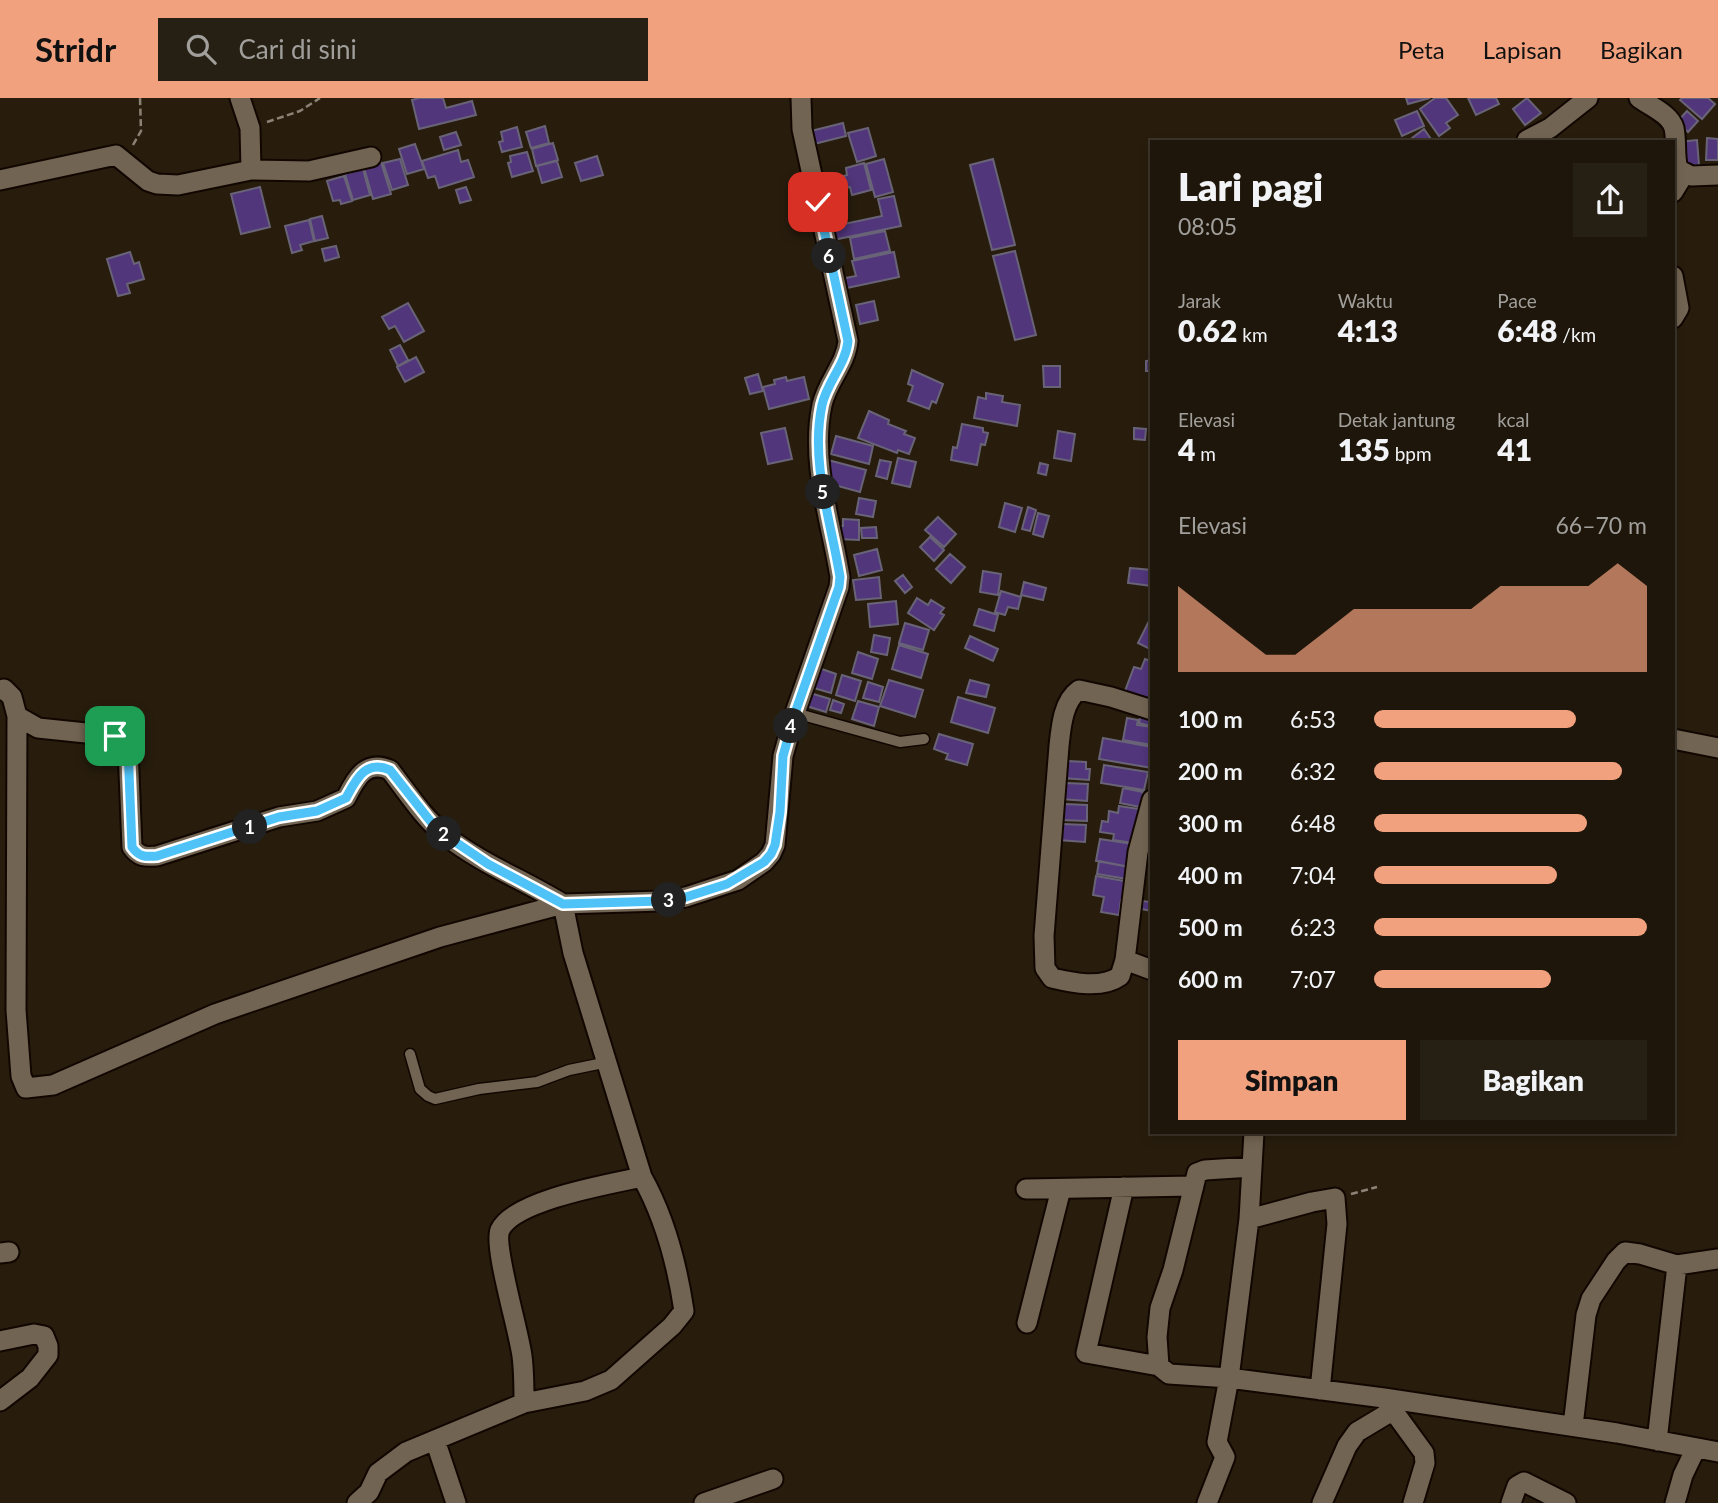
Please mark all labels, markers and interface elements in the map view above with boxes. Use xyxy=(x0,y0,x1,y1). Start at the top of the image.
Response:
search box xyxy=(158,18,648,81)
text: Stridr xyxy=(35,29,116,69)
icon: search xyxy=(182,30,220,68)
text: Cari di sini xyxy=(238,33,357,65)
text: Peta xyxy=(1398,35,1445,64)
text: Lapisan xyxy=(1483,35,1562,64)
text: Bagikan xyxy=(1600,35,1683,64)
text: Lari pagi xyxy=(1178,163,1323,209)
button: share xyxy=(1573,163,1647,237)
pin xyxy=(788,172,848,232)
icon: check xyxy=(799,183,837,221)
text: 08:05 xyxy=(1178,212,1237,240)
pin: 6 xyxy=(812,238,846,274)
text: 6 xyxy=(823,244,834,267)
text: Jarak xyxy=(1178,289,1221,312)
text: Waktu xyxy=(1338,289,1393,312)
text: Pace xyxy=(1497,289,1537,312)
text: 0.62 xyxy=(1178,312,1237,348)
text: 4:13 xyxy=(1338,312,1398,348)
text: 6:48 xyxy=(1497,312,1557,348)
text: km xyxy=(1237,323,1268,346)
text: /km xyxy=(1557,323,1596,346)
text: Elevasi xyxy=(1178,408,1235,431)
text: Detak jantung xyxy=(1338,408,1455,431)
text: kcal xyxy=(1497,408,1529,431)
text: 4 xyxy=(1178,431,1195,467)
text: 135 xyxy=(1338,431,1390,467)
text: 41 xyxy=(1497,431,1532,467)
text: m xyxy=(1195,442,1216,465)
text: bpm xyxy=(1390,442,1432,465)
pin: 5 xyxy=(806,474,840,510)
text: 5 xyxy=(817,480,828,503)
text: Elevasi xyxy=(1178,511,1247,539)
text: 66–70 m xyxy=(1555,511,1647,539)
text: 100 m xyxy=(1178,705,1243,733)
text: 6:53 xyxy=(1290,705,1336,733)
pin xyxy=(85,706,145,766)
pin: 4 xyxy=(774,708,808,744)
text: 4 xyxy=(785,714,796,737)
icon: arrive xyxy=(96,717,134,755)
text: 200 m xyxy=(1178,757,1243,785)
text: 6:32 xyxy=(1290,757,1336,785)
text: 300 m xyxy=(1178,809,1243,837)
text: 6:48 xyxy=(1290,809,1336,837)
pin: 1 xyxy=(232,810,268,844)
text: 1 xyxy=(244,815,255,838)
pin: 2 xyxy=(426,816,462,852)
text: 2 xyxy=(438,822,449,845)
text: 400 m xyxy=(1178,861,1243,889)
text: 7:04 xyxy=(1290,861,1336,889)
pin: 3 xyxy=(652,882,686,918)
text: 3 xyxy=(663,888,674,911)
text: 500 m xyxy=(1178,913,1243,941)
text: 6:23 xyxy=(1290,913,1336,941)
text: 600 m xyxy=(1178,965,1243,993)
text: 7:07 xyxy=(1290,965,1336,993)
button: Simpan xyxy=(1178,1040,1406,1120)
button: Bagikan xyxy=(1420,1040,1647,1120)

